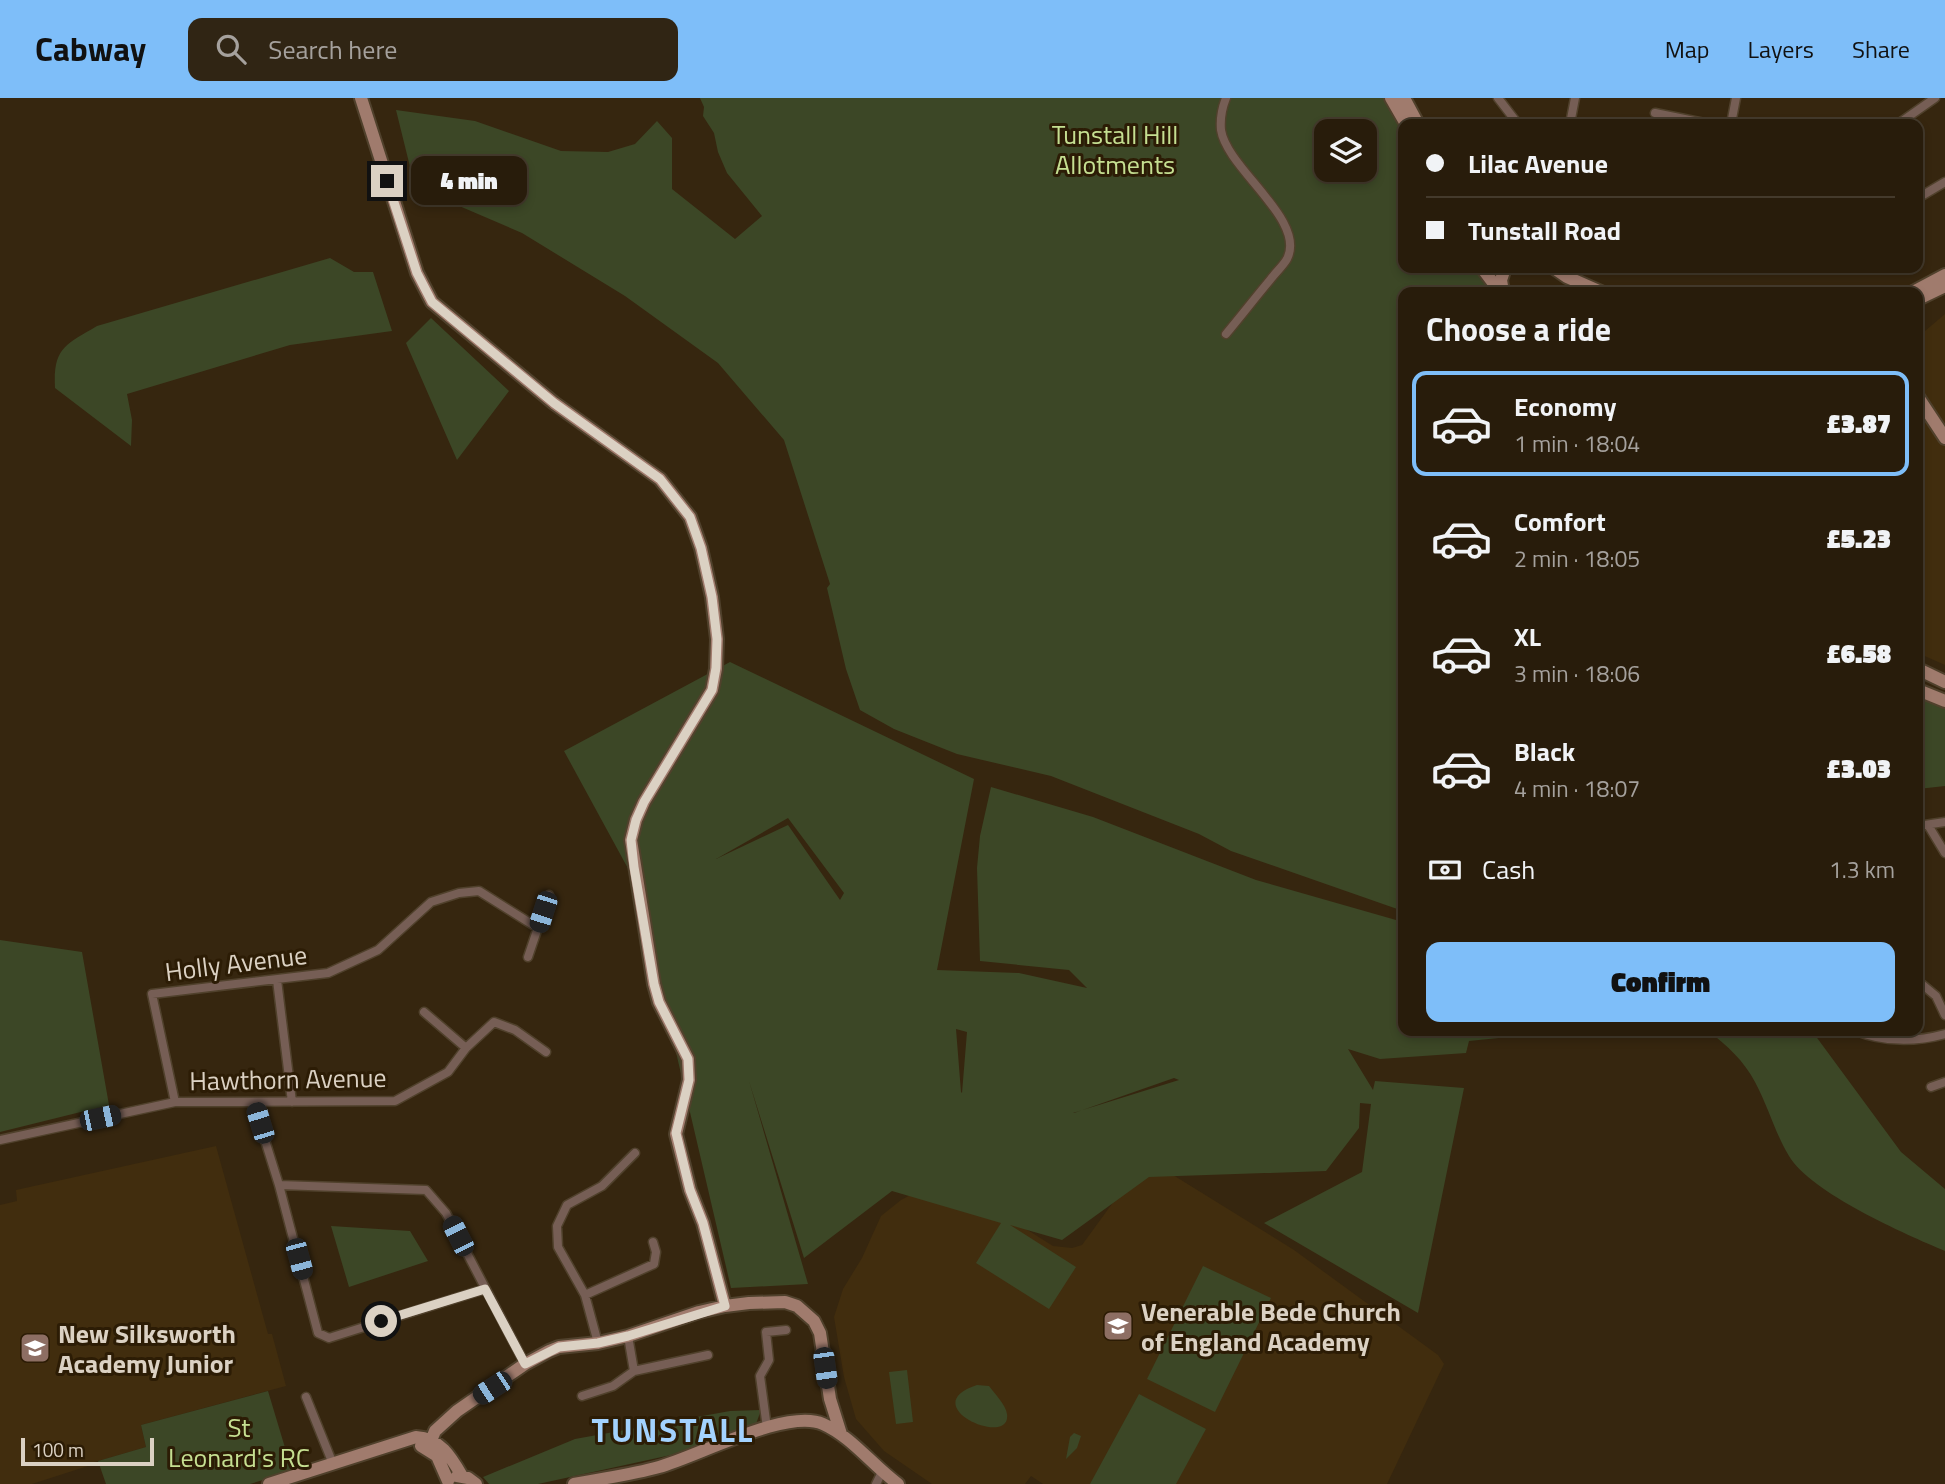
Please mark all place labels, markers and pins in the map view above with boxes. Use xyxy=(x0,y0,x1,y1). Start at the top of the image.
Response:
place label: Venerable Bede Church of England Academy xyxy=(1141,1292,1401,1361)
school or university icon: Venerable Bede Church of England Academy xyxy=(1101,1309,1135,1343)
place label: New Silksworth Academy Junior xyxy=(58,1314,236,1383)
school or university icon: New Silksworth Academy Junior xyxy=(18,1331,52,1365)

